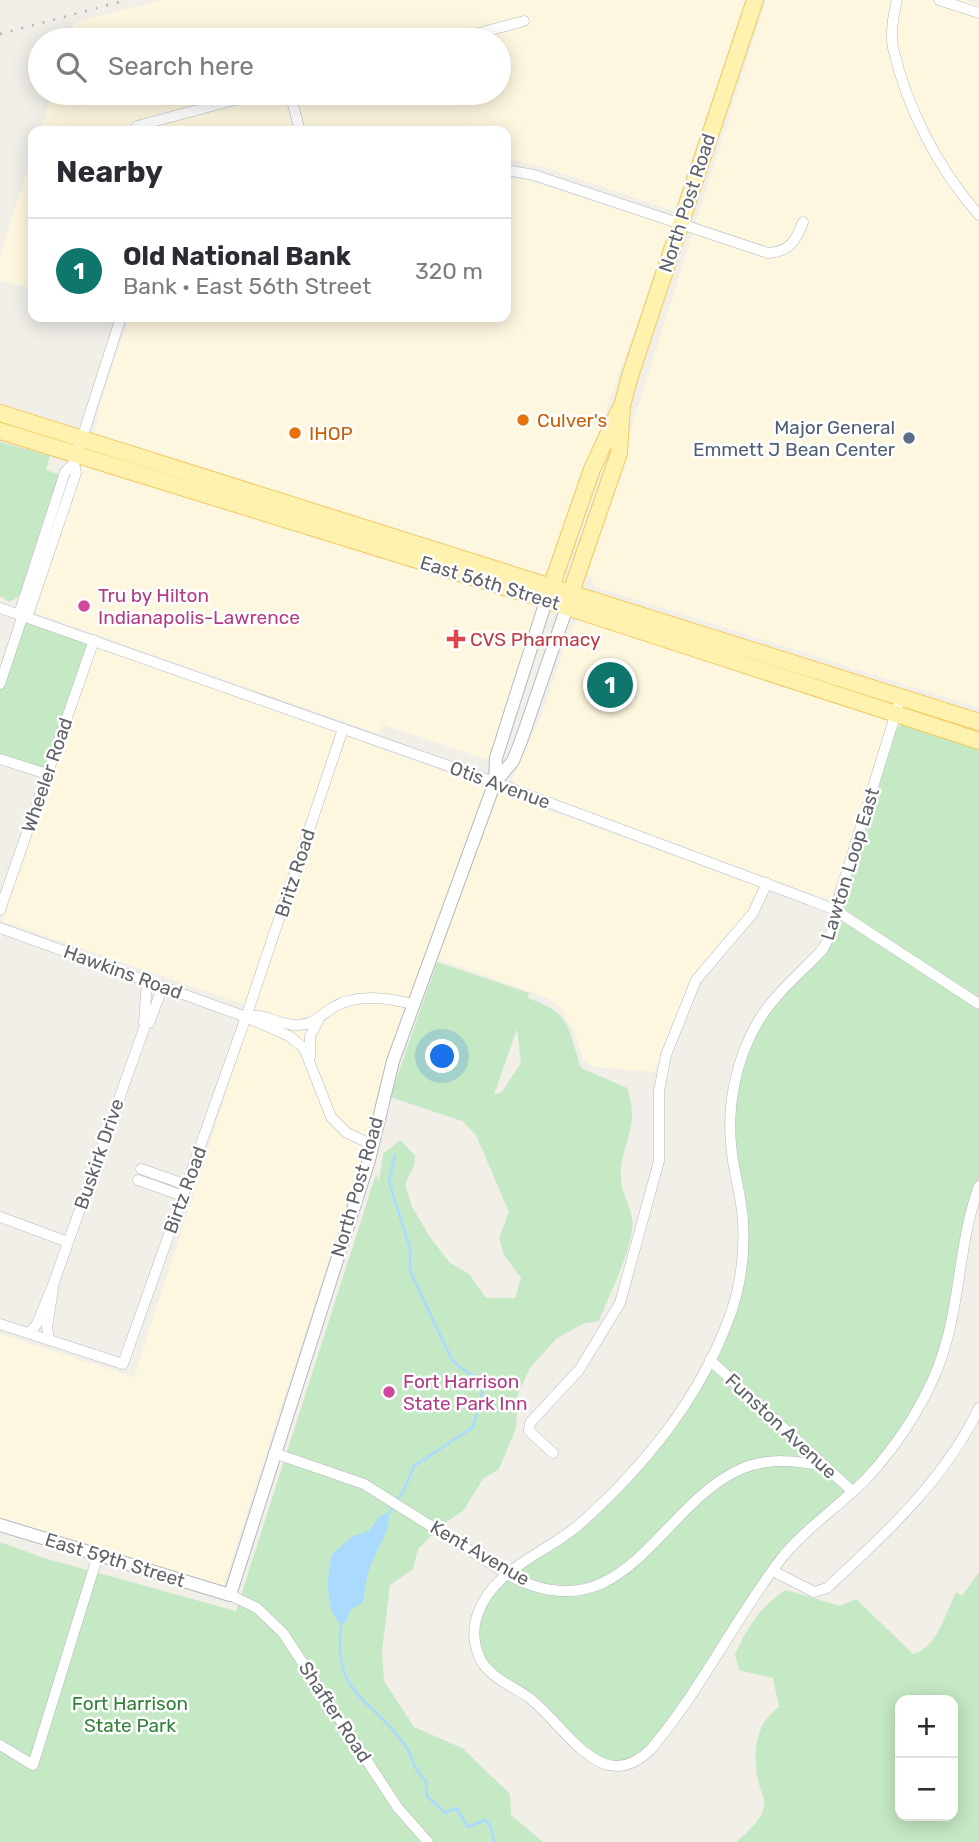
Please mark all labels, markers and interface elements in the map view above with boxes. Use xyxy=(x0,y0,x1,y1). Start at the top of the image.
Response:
search box xyxy=(28,28,511,105)
icon: search xyxy=(52,48,90,86)
text: Search here xyxy=(108,51,254,82)
street label: North Post Road xyxy=(654,131,720,275)
text: Nearby xyxy=(56,154,163,190)
text: Old National Bank xyxy=(123,241,351,272)
text: 1 xyxy=(73,257,85,285)
text: 320 m xyxy=(415,257,483,285)
text: Bank · East 56th Street xyxy=(123,272,371,300)
place label: Culver's xyxy=(537,409,607,432)
marker: Culver's xyxy=(515,412,531,428)
place label: Major General Emmett J Bean Center xyxy=(693,416,896,461)
place label: IHOP xyxy=(309,422,353,445)
marker: IHOP xyxy=(287,425,303,441)
marker: Major General Emmett J Bean Center xyxy=(901,430,917,446)
street label: East 56th Street xyxy=(417,551,563,615)
place label: Tru by Hilton Indianapolis-Lawrence xyxy=(98,584,300,629)
marker: Tru by Hilton Indianapolis-Lawrence xyxy=(76,598,92,614)
place label: CVS Pharmacy xyxy=(470,628,600,651)
marker: CVS Pharmacy xyxy=(448,631,464,647)
pin: 1 xyxy=(587,659,633,711)
street label: Wheeler Road xyxy=(17,715,77,835)
street label: Otis Avenue xyxy=(447,756,553,814)
street label: Lawton Loop East xyxy=(816,784,884,943)
street label: Britz Road xyxy=(270,826,320,920)
street label: Hawkins Road xyxy=(61,940,185,1004)
your location xyxy=(425,1039,459,1073)
street label: Buskirk Drive xyxy=(69,1096,129,1212)
street label: North Post Road xyxy=(326,1114,388,1260)
street label: Birtz Road xyxy=(159,1143,211,1237)
street label: Funston Avenue xyxy=(720,1368,842,1484)
place label: Fort Harrison State Park Inn xyxy=(403,1370,528,1415)
marker: Fort Harrison State Park Inn xyxy=(381,1384,397,1400)
street label: Kent Avenue xyxy=(426,1515,534,1591)
street label: East 59th Street xyxy=(42,1528,188,1592)
street label: Shafter Road xyxy=(294,1657,376,1767)
park label: Fort Harrison State Park xyxy=(72,1692,188,1737)
map controls xyxy=(895,1695,958,1821)
button: + xyxy=(895,1695,958,1758)
button: − xyxy=(895,1758,958,1821)

